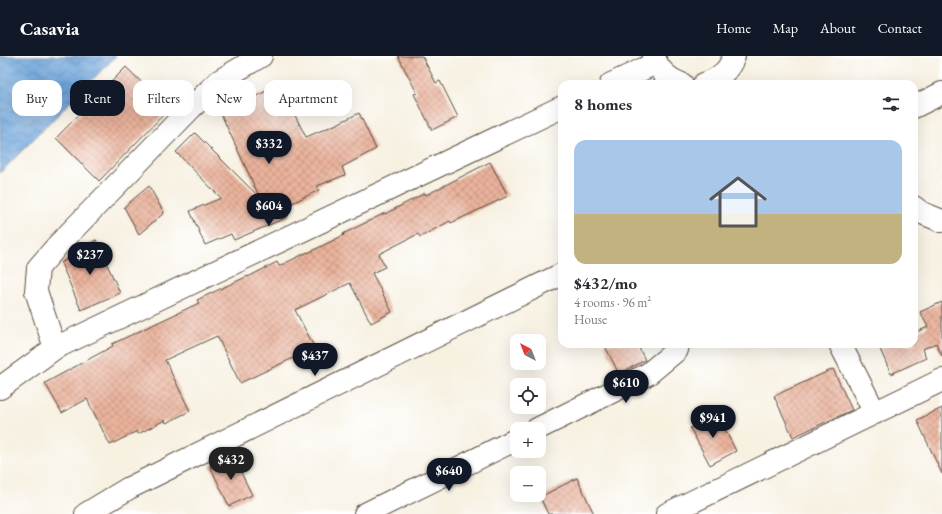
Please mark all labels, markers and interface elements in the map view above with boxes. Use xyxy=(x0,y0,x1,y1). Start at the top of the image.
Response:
text: Casavia xyxy=(20,16,79,41)
text: Home xyxy=(716,19,751,37)
text: Map xyxy=(773,19,798,37)
text: About xyxy=(820,19,856,37)
text: Contact xyxy=(878,19,922,37)
chip: Buy xyxy=(12,80,62,116)
chip: Rent xyxy=(70,80,125,116)
chip: Filters xyxy=(133,80,194,116)
chip: New xyxy=(202,80,256,116)
chip: Apartment xyxy=(264,80,352,116)
text: 8 homes xyxy=(574,93,632,115)
icon: filters xyxy=(880,93,902,115)
pin: $332 xyxy=(245,131,293,165)
text: $332 xyxy=(256,135,282,152)
icon: home xyxy=(702,166,774,238)
pin: $604 xyxy=(245,193,293,227)
text: $604 xyxy=(256,197,282,214)
pin: $237 xyxy=(66,242,114,276)
text: $237 xyxy=(77,246,103,263)
text: $432/mo xyxy=(574,272,637,294)
text: 4 rooms · 96 m² xyxy=(574,294,651,311)
text: House xyxy=(574,311,607,328)
north arrow xyxy=(510,334,546,370)
map controls xyxy=(510,334,546,502)
pin: $437 xyxy=(291,343,339,377)
text: $437 xyxy=(302,347,328,364)
pin: $610 xyxy=(602,370,650,404)
text: $610 xyxy=(613,374,639,391)
button: locate xyxy=(510,378,546,414)
pin: $941 xyxy=(689,405,737,439)
text: $941 xyxy=(700,409,726,426)
button: + xyxy=(510,422,546,458)
pin: $432 xyxy=(207,447,255,481)
text: $432 xyxy=(218,451,244,468)
pin: $640 xyxy=(425,458,473,492)
text: $640 xyxy=(436,462,462,479)
button: − xyxy=(510,466,546,502)

